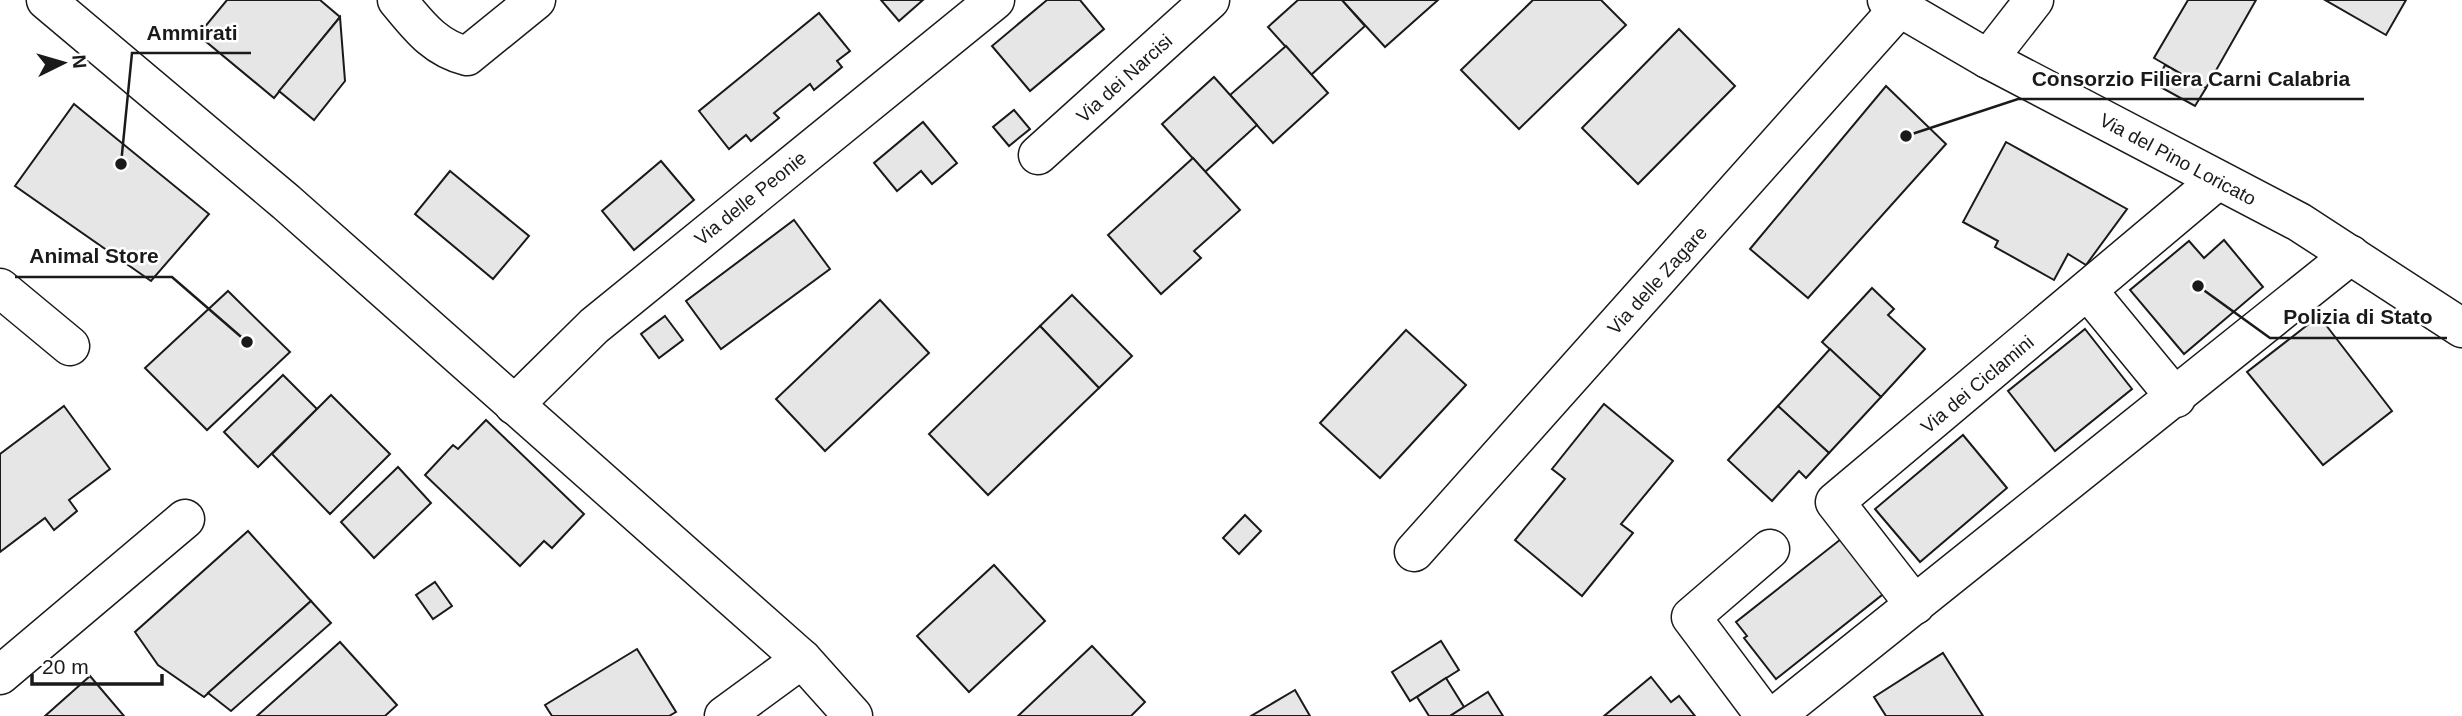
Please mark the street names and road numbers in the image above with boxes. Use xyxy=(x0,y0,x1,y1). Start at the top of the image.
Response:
street label: Via dei Narcisi xyxy=(1072,30,1176,127)
street label: Via del Pino Loricato xyxy=(2096,109,2259,210)
street label: Via delle Peonie xyxy=(690,147,810,250)
street label: Via delle Zagare xyxy=(1603,222,1711,339)
street label: Via dei Ciclamini xyxy=(1917,331,2038,437)

